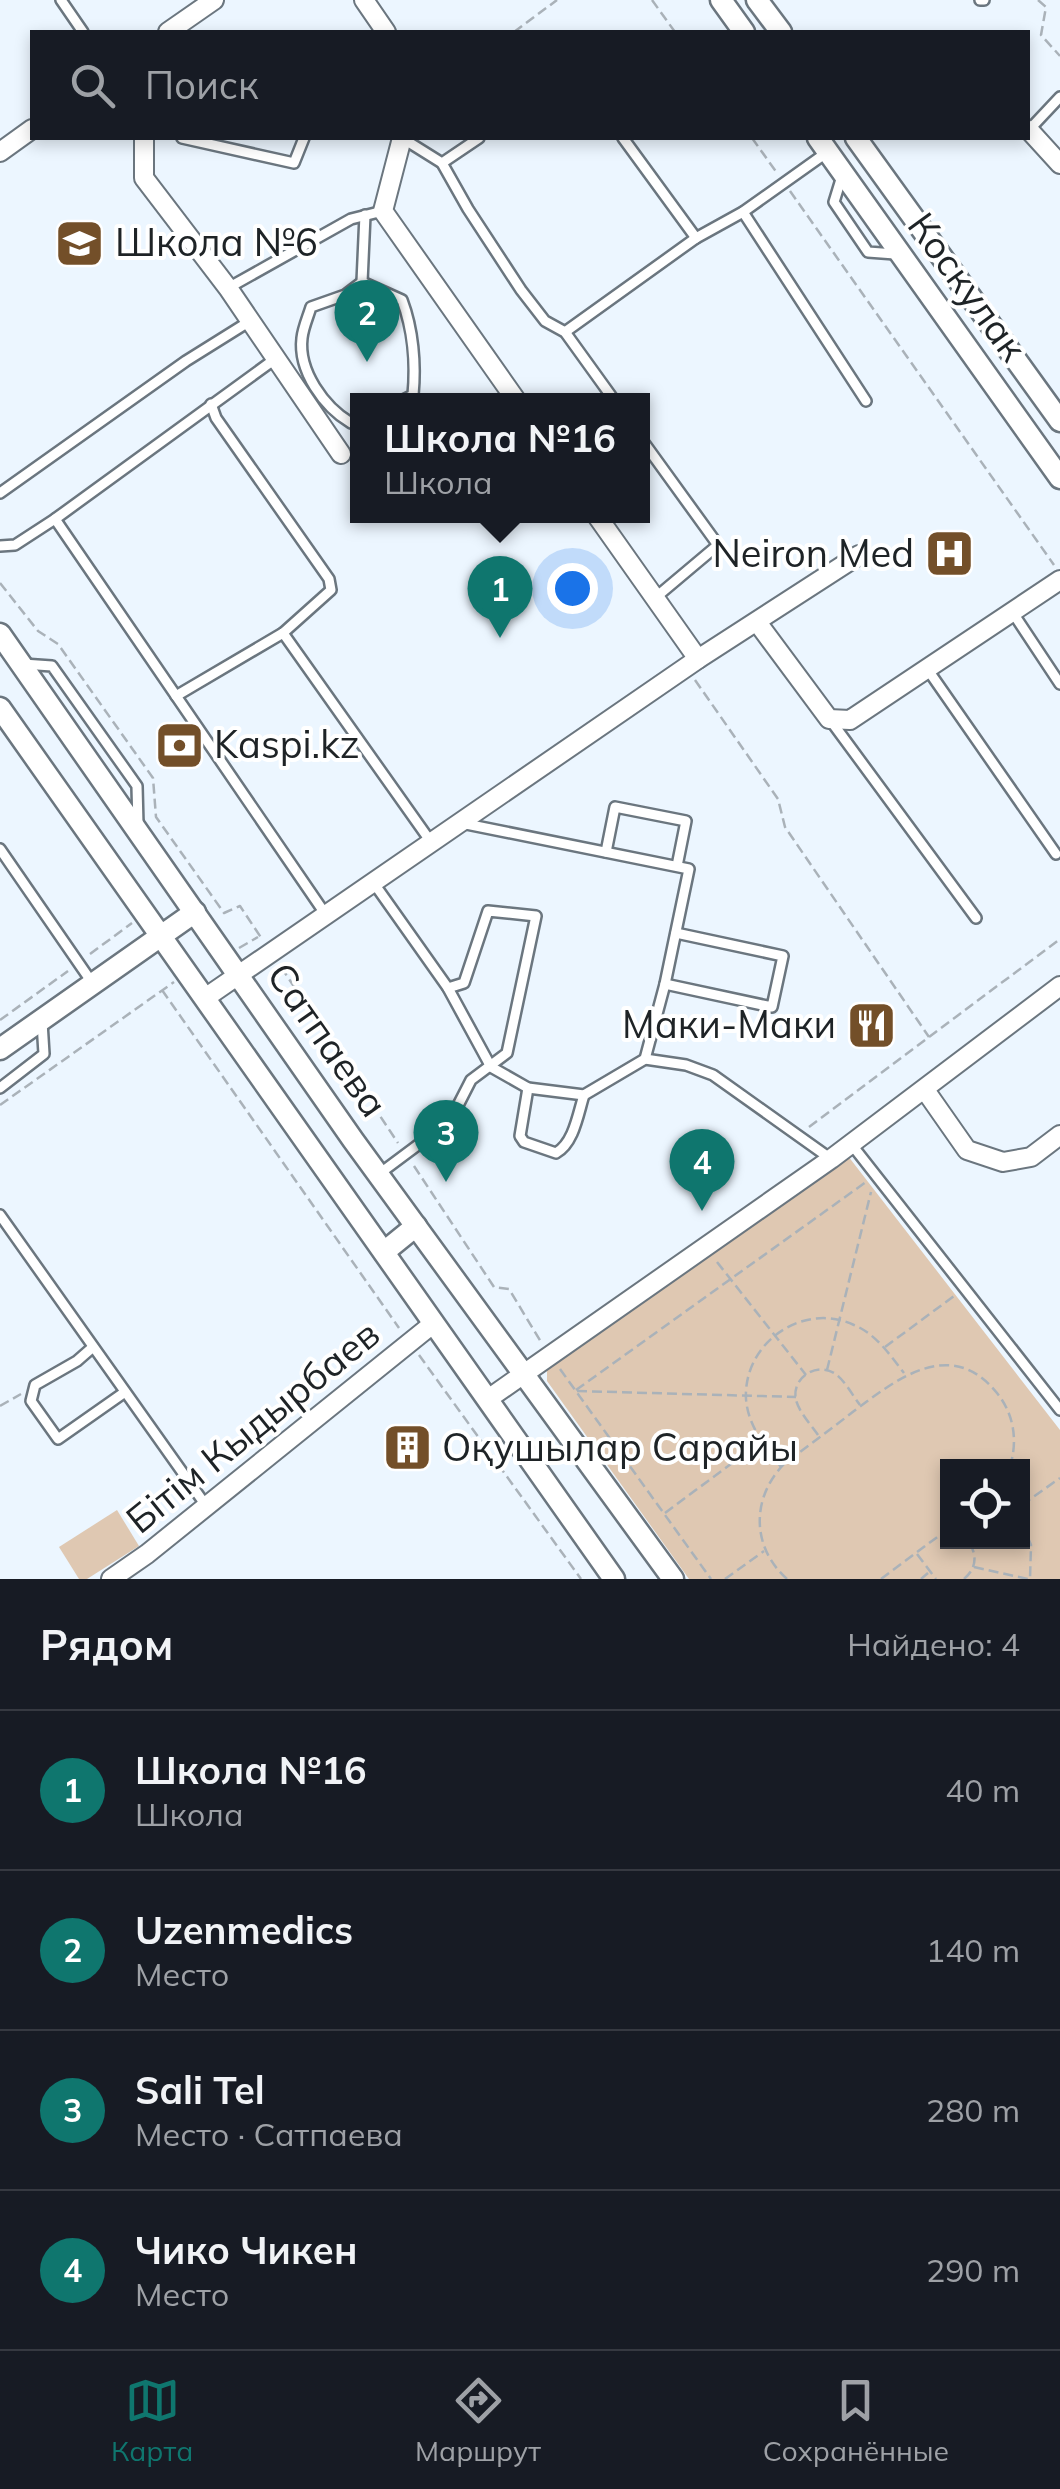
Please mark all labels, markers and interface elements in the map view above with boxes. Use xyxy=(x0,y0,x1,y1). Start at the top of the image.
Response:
search box xyxy=(30,30,1030,140)
icon: search xyxy=(65,58,120,113)
text: Поиск xyxy=(145,61,258,109)
street label: Коскулак xyxy=(898,203,1038,370)
school or university icon: Школа №6 xyxy=(54,217,106,269)
place label: Школа №6 xyxy=(115,218,318,266)
pin: 2 xyxy=(334,280,400,362)
popup xyxy=(350,393,650,523)
text: Школа №16 xyxy=(384,414,616,462)
text: Школа xyxy=(384,462,493,502)
hospital icon: Neiron Med xyxy=(923,528,975,580)
place label: Neiron Med xyxy=(712,529,914,577)
pin: 1 xyxy=(468,556,532,638)
your location xyxy=(547,563,598,614)
bank icon: Kaspi.kz xyxy=(153,719,205,771)
place label: Kaspi.kz xyxy=(214,720,359,768)
street label: Сатпаева xyxy=(257,953,398,1126)
restaurant icon: Маки-Маки xyxy=(845,999,897,1051)
place label: Маки-Маки xyxy=(622,1000,836,1048)
pin: 3 xyxy=(414,1100,478,1182)
pin: 4 xyxy=(670,1128,734,1211)
street label: Бiтiм Кыдырбаев xyxy=(116,1309,389,1543)
building icon: Оқушылар Сарайы xyxy=(381,1422,433,1474)
place label: Оқушылар Сарайы xyxy=(442,1423,798,1471)
map controls xyxy=(940,1459,1030,1549)
button: locate xyxy=(940,1459,1030,1549)
text: Рядом xyxy=(40,1618,173,1671)
text: Найдено: 4 xyxy=(847,1624,1020,1664)
text: Школа №16 xyxy=(135,1746,367,1794)
text: 1 xyxy=(63,1770,82,1810)
text: 40 m xyxy=(945,1770,1020,1810)
text: Школа xyxy=(135,1794,243,1834)
text: Uzenmedics xyxy=(135,1906,353,1954)
text: 2 xyxy=(63,1930,82,1970)
text: 140 m xyxy=(926,1930,1020,1970)
text: Место xyxy=(135,1954,229,1994)
text: Sali Tel xyxy=(135,2066,265,2114)
text: 3 xyxy=(63,2090,82,2130)
text: 280 m xyxy=(926,2090,1020,2130)
text: Место · Сатпаева xyxy=(135,2114,403,2154)
text: Чико Чикен xyxy=(135,2226,357,2274)
text: 4 xyxy=(63,2250,82,2290)
text: 290 m xyxy=(926,2250,1020,2290)
text: Место xyxy=(135,2274,229,2314)
tab: Карта xyxy=(111,2373,193,2468)
tab: Маршрут xyxy=(415,2373,541,2468)
tab: Сохранённые xyxy=(763,2373,949,2468)

